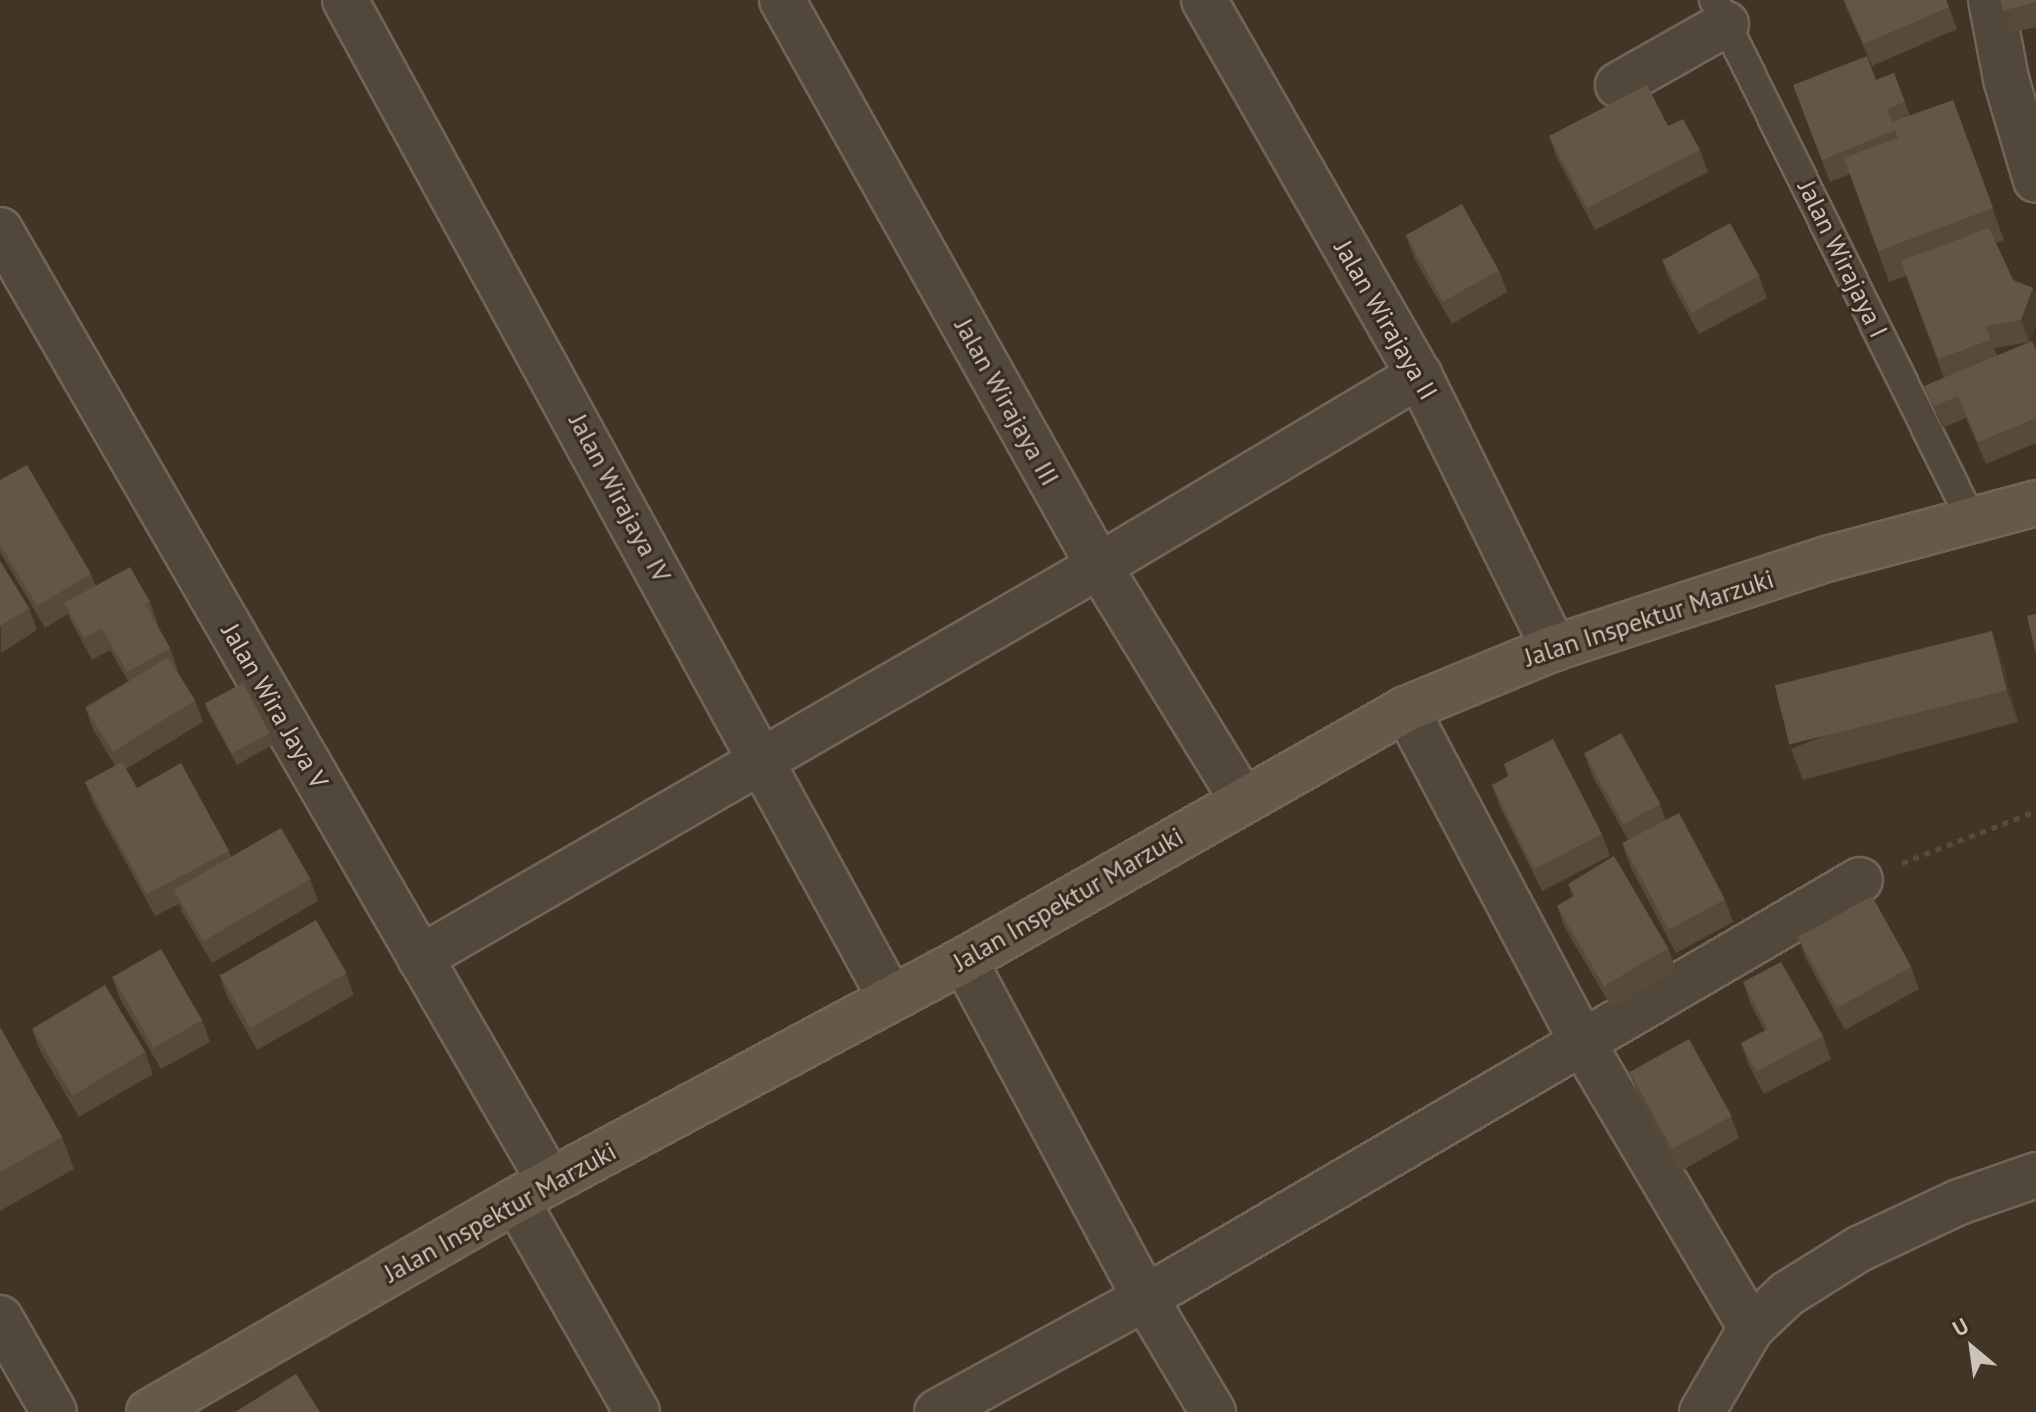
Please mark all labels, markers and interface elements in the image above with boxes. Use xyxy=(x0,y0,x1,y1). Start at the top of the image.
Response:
street label: Jalan Wirajaya I xyxy=(1791,175,1895,343)
street label: Jalan Wirajaya II xyxy=(1328,235,1444,405)
street label: Jalan Wirajaya III xyxy=(948,313,1066,491)
street label: Jalan Wirajaya IV xyxy=(562,408,678,588)
street label: Jalan Inspektur Marzuki xyxy=(1520,563,1778,673)
street label: Jalan Wira Jaya V xyxy=(215,617,335,795)
street label: Jalan Inspektur Marzuki xyxy=(947,820,1189,978)
street label: Jalan Inspektur Marzuki xyxy=(378,1135,622,1289)
north arrow xyxy=(1932,1308,2012,1388)
text: U xyxy=(1948,1311,1973,1343)

